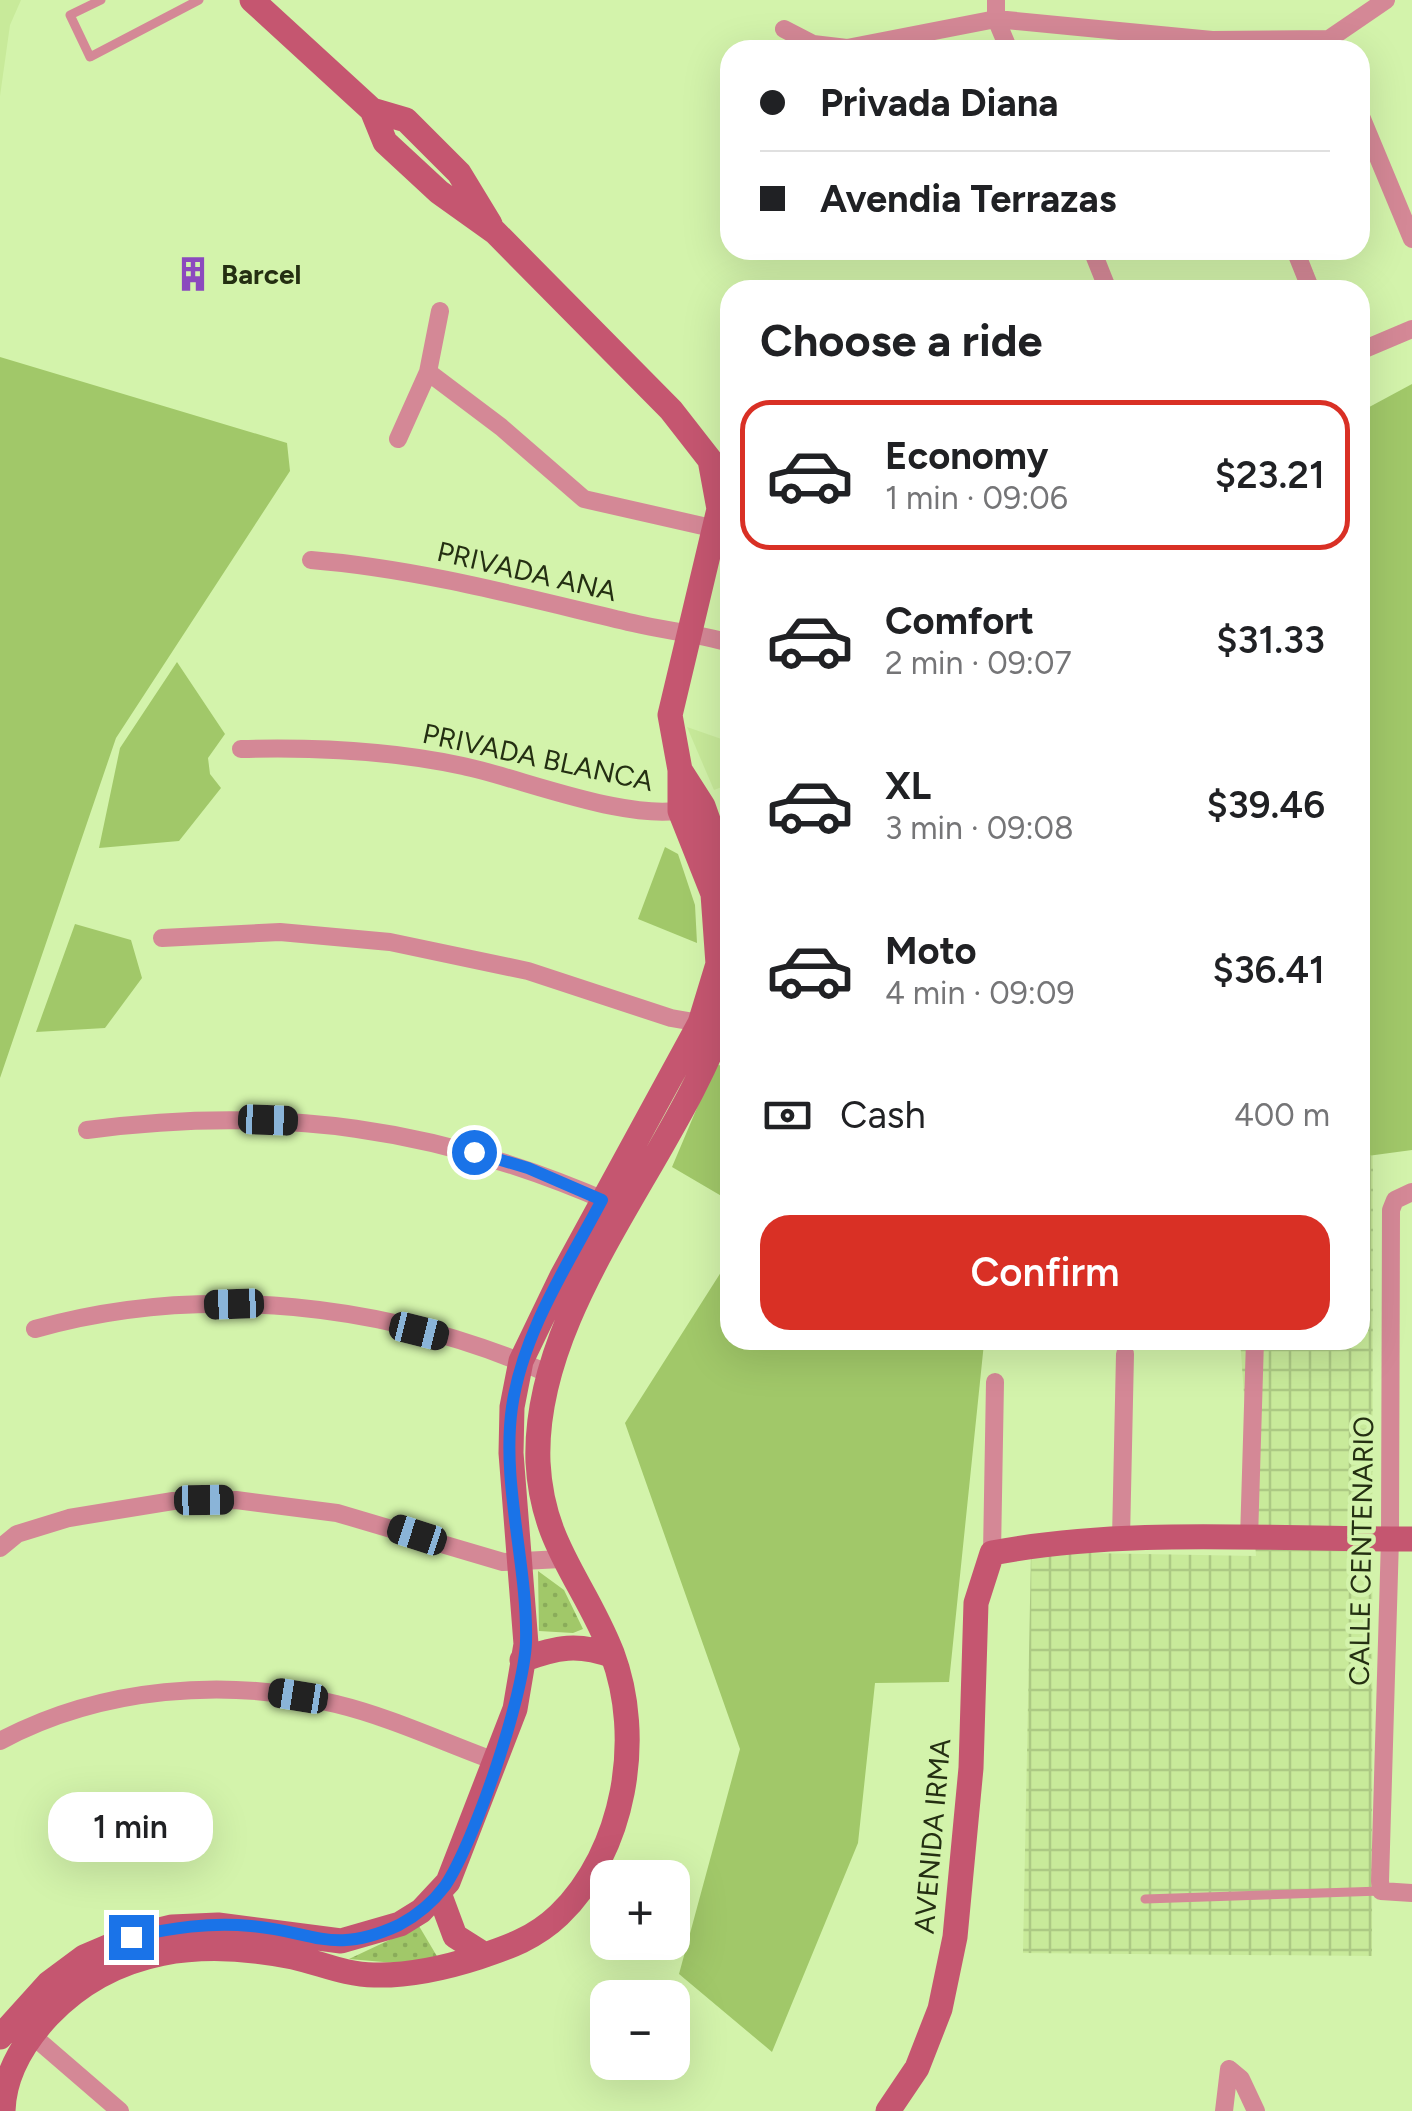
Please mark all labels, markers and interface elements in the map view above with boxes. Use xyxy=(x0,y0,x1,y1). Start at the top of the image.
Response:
text: Privada Diana xyxy=(820,80,1059,126)
text: Avendia Terrazas xyxy=(820,176,1116,222)
building icon: Barcel xyxy=(174,255,212,293)
place label: Barcel xyxy=(221,257,301,291)
text: Choose a ride xyxy=(760,313,1042,367)
icon: car xyxy=(765,430,855,520)
text: Economy xyxy=(885,433,1048,479)
text: $23.21 xyxy=(1215,452,1325,498)
text: 1 min · 09:06 xyxy=(885,479,1068,517)
street label: PRIVADA ANA xyxy=(434,534,620,608)
icon: car xyxy=(765,595,855,685)
text: Comfort xyxy=(885,598,1034,644)
text: $31.33 xyxy=(1216,617,1325,663)
text: 2 min · 09:07 xyxy=(885,644,1072,682)
street label: PRIVADA BLANCA xyxy=(420,716,657,798)
icon: car xyxy=(765,760,855,850)
text: XL xyxy=(885,763,931,809)
text: $39.46 xyxy=(1207,782,1325,828)
text: 3 min · 09:08 xyxy=(885,809,1074,847)
icon: car xyxy=(765,925,855,1015)
text: Moto xyxy=(885,928,977,974)
text: $36.41 xyxy=(1212,947,1325,993)
text: 4 min · 09:09 xyxy=(885,974,1075,1012)
icon: cash xyxy=(760,1088,815,1143)
text: Cash xyxy=(840,1092,926,1138)
text: 400 m xyxy=(1234,1096,1330,1134)
car xyxy=(237,1104,299,1136)
route start xyxy=(452,1130,497,1175)
button: Confirm xyxy=(760,1215,1330,1330)
car xyxy=(203,1288,265,1320)
car xyxy=(386,1309,452,1353)
street label: CALLE CENTENARIO xyxy=(1342,1416,1380,1686)
car xyxy=(174,1484,234,1516)
car xyxy=(384,1511,450,1559)
car xyxy=(266,1676,330,1716)
street label: AVENIDA IRMA xyxy=(907,1737,957,1935)
callout: 1 min xyxy=(48,1792,214,1862)
text: 1 min xyxy=(93,1808,168,1846)
map controls xyxy=(590,1860,690,2080)
button: + xyxy=(590,1860,690,1960)
route end xyxy=(109,1915,154,1960)
button: − xyxy=(590,1980,690,2080)

